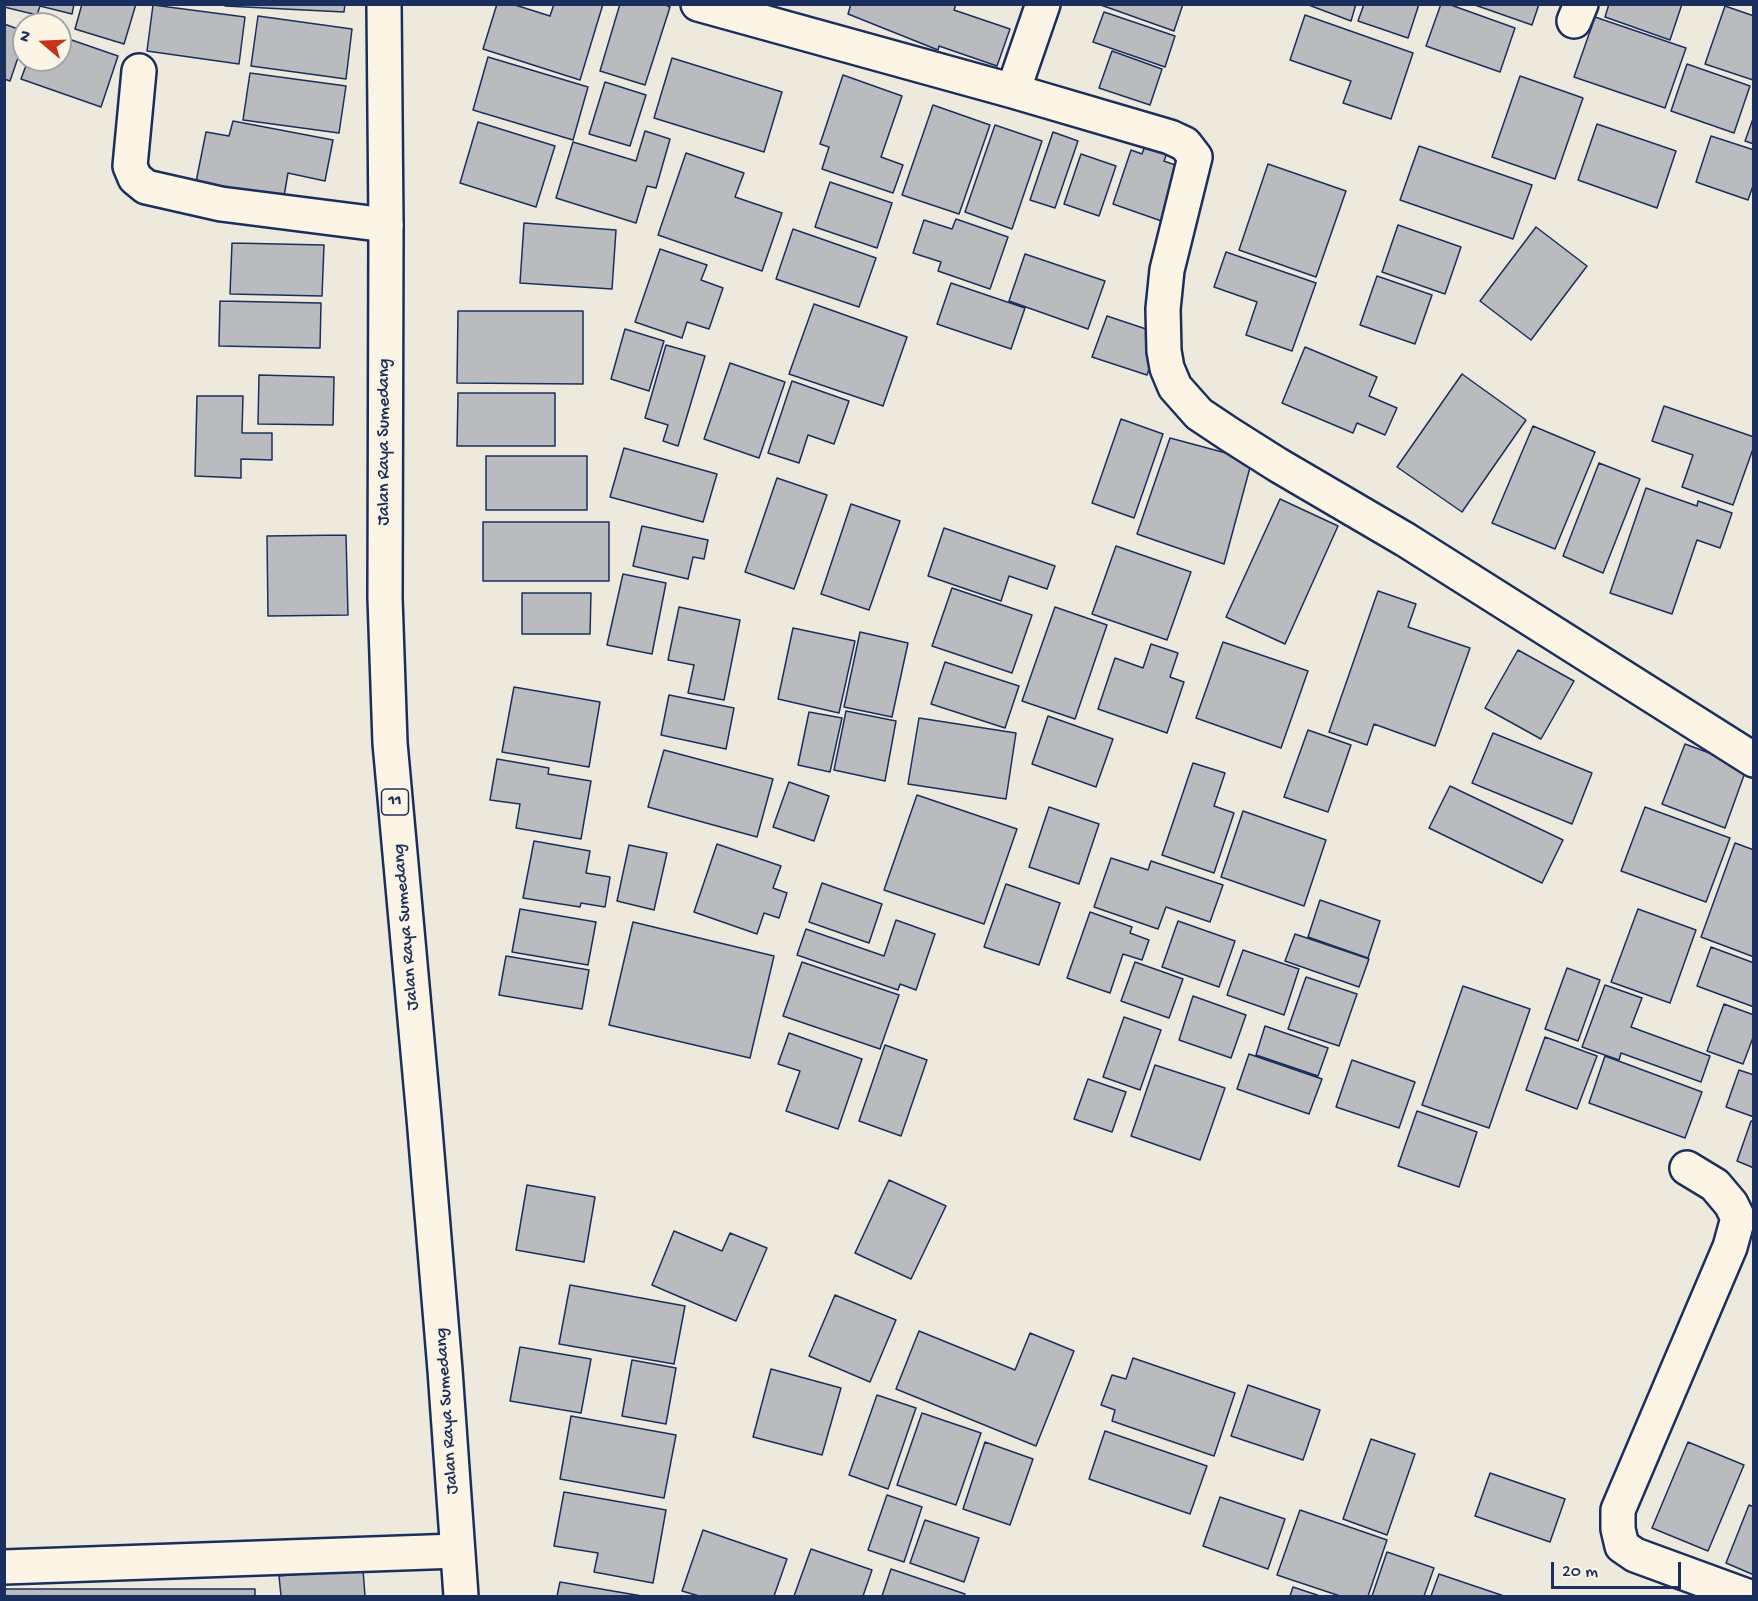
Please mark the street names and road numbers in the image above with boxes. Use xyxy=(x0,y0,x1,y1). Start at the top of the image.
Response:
street label: Jalan Raya Sumedang xyxy=(374,358,396,526)
road number: 11 xyxy=(382,789,408,815)
street label: Jalan Raya Sumedang xyxy=(389,843,425,1011)
street label: Jalan Raya Sumedang xyxy=(431,1327,465,1495)

